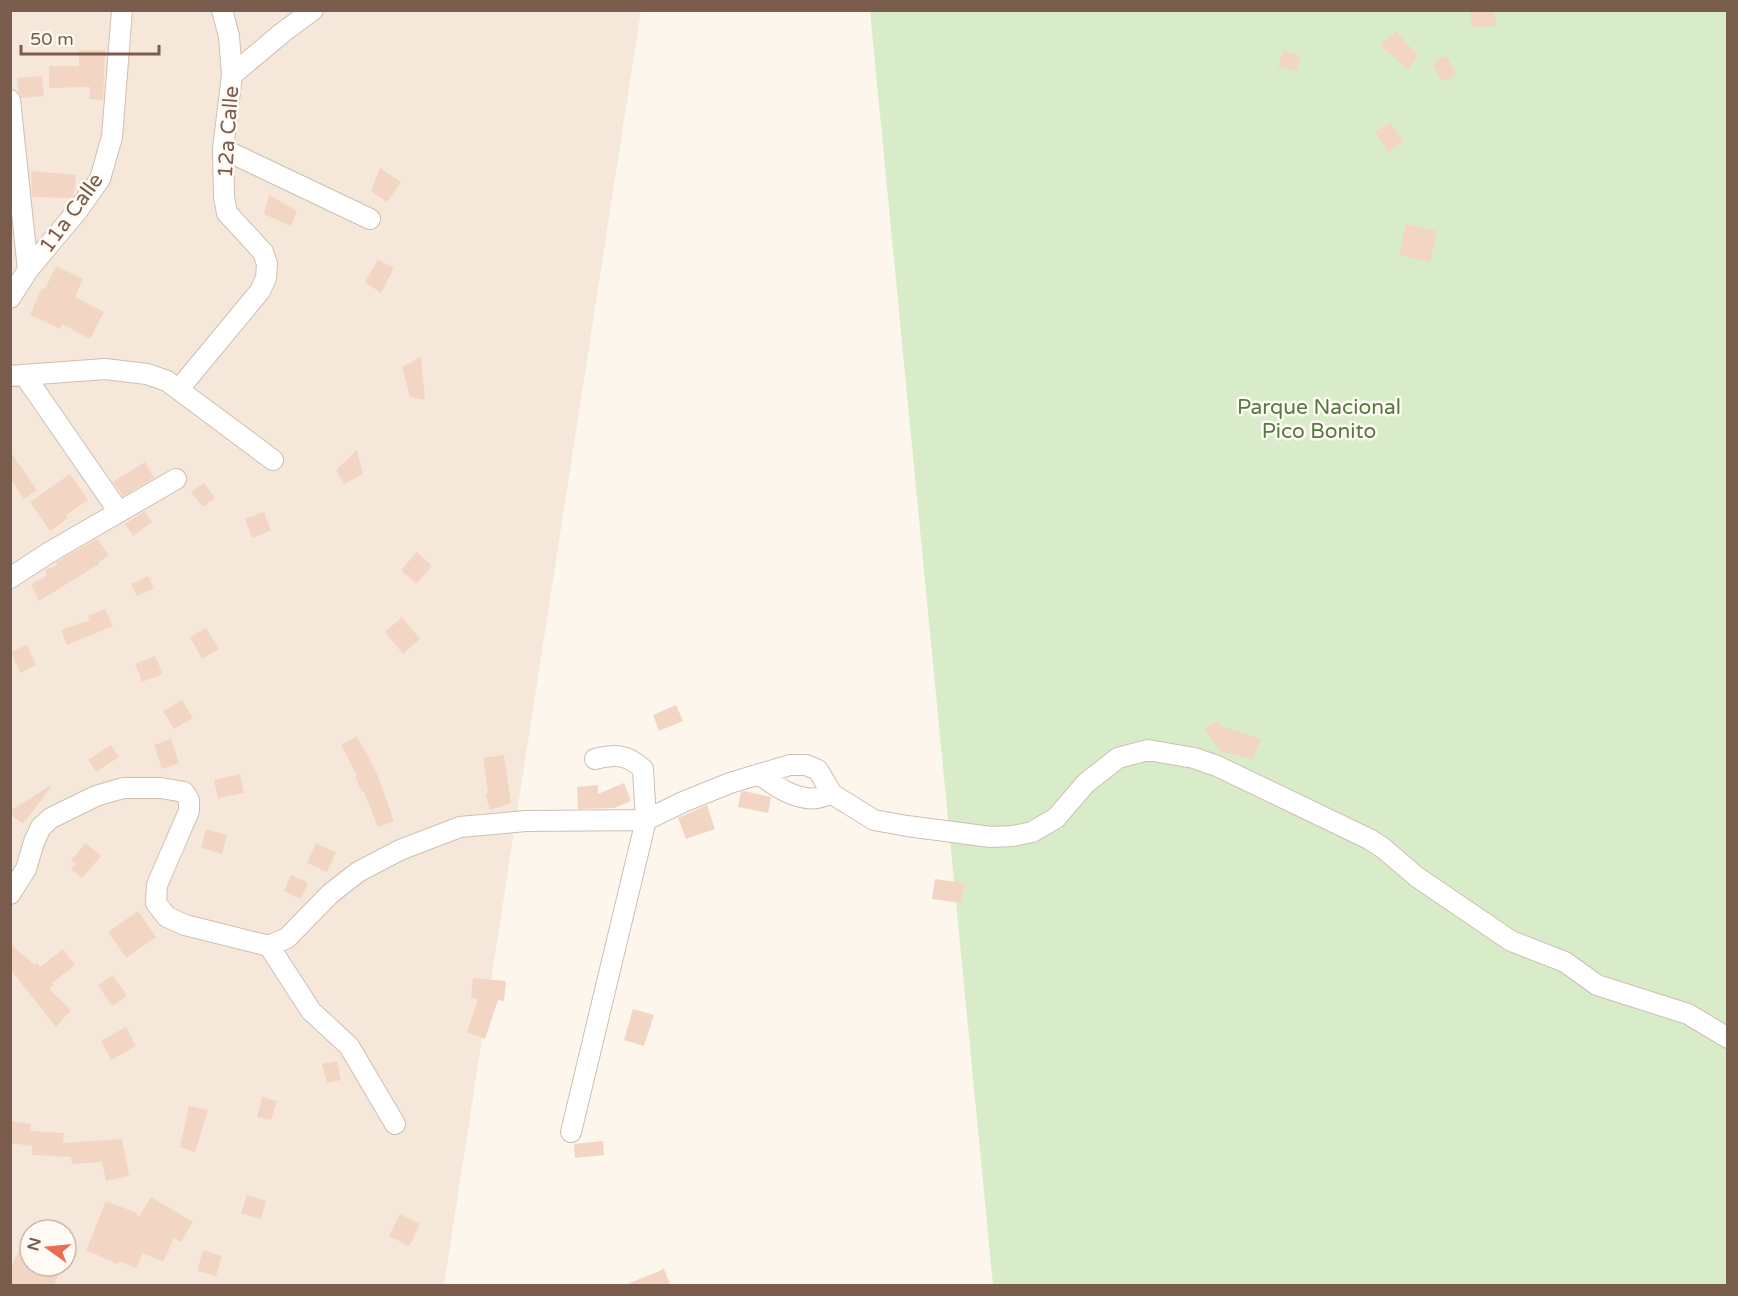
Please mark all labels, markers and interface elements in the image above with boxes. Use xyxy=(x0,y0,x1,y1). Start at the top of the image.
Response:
scale bar xyxy=(21,18,159,56)
text: 50 m xyxy=(30,28,74,50)
street label: 12a Calle xyxy=(213,85,244,179)
street label: 11a Calle xyxy=(34,168,109,258)
park label: Parque Nacional Pico Bonito xyxy=(1237,395,1401,444)
north arrow xyxy=(18,1218,78,1278)
text: N xyxy=(23,1236,46,1253)

